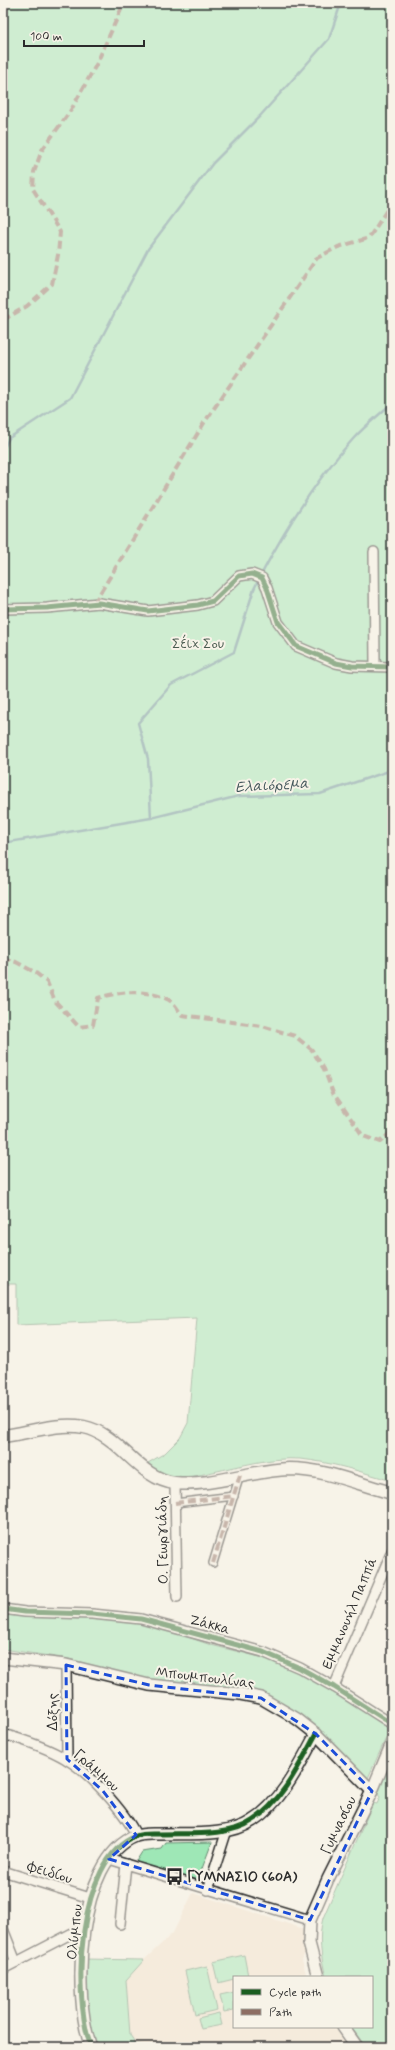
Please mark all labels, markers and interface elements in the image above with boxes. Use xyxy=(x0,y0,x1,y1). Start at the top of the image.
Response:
scale bar xyxy=(24,22,144,48)
text: 100 m xyxy=(30,29,62,45)
park label: Σέιχ Σου xyxy=(172,634,224,653)
water label: Ελαιόρεμα xyxy=(235,774,310,798)
street label: Ο. Γεωργιάδη xyxy=(153,1495,173,1584)
street label: Εμμανουήλ Παππά xyxy=(318,1555,382,1672)
street label: Ζάκκα xyxy=(187,1611,232,1639)
street label: Μπουμπουλίνας xyxy=(155,1663,255,1693)
street label: Δόξης xyxy=(44,1693,62,1731)
street label: Γράμμου xyxy=(70,1745,123,1796)
street label: Γυμνασίου xyxy=(317,1793,361,1857)
street label: Φειδίου xyxy=(24,1857,74,1888)
bus stop icon: ΓΥΜΝΑΣΙΟ (60Α) xyxy=(164,1866,184,1886)
place label: ΓΥΜΝΑΣΙΟ (60Α) xyxy=(187,1868,297,1886)
street label: Ολύμπου xyxy=(63,1903,87,1961)
legend xyxy=(233,1976,373,2028)
text: Cycle path xyxy=(269,1985,321,2001)
text: Path xyxy=(269,2005,292,2021)

